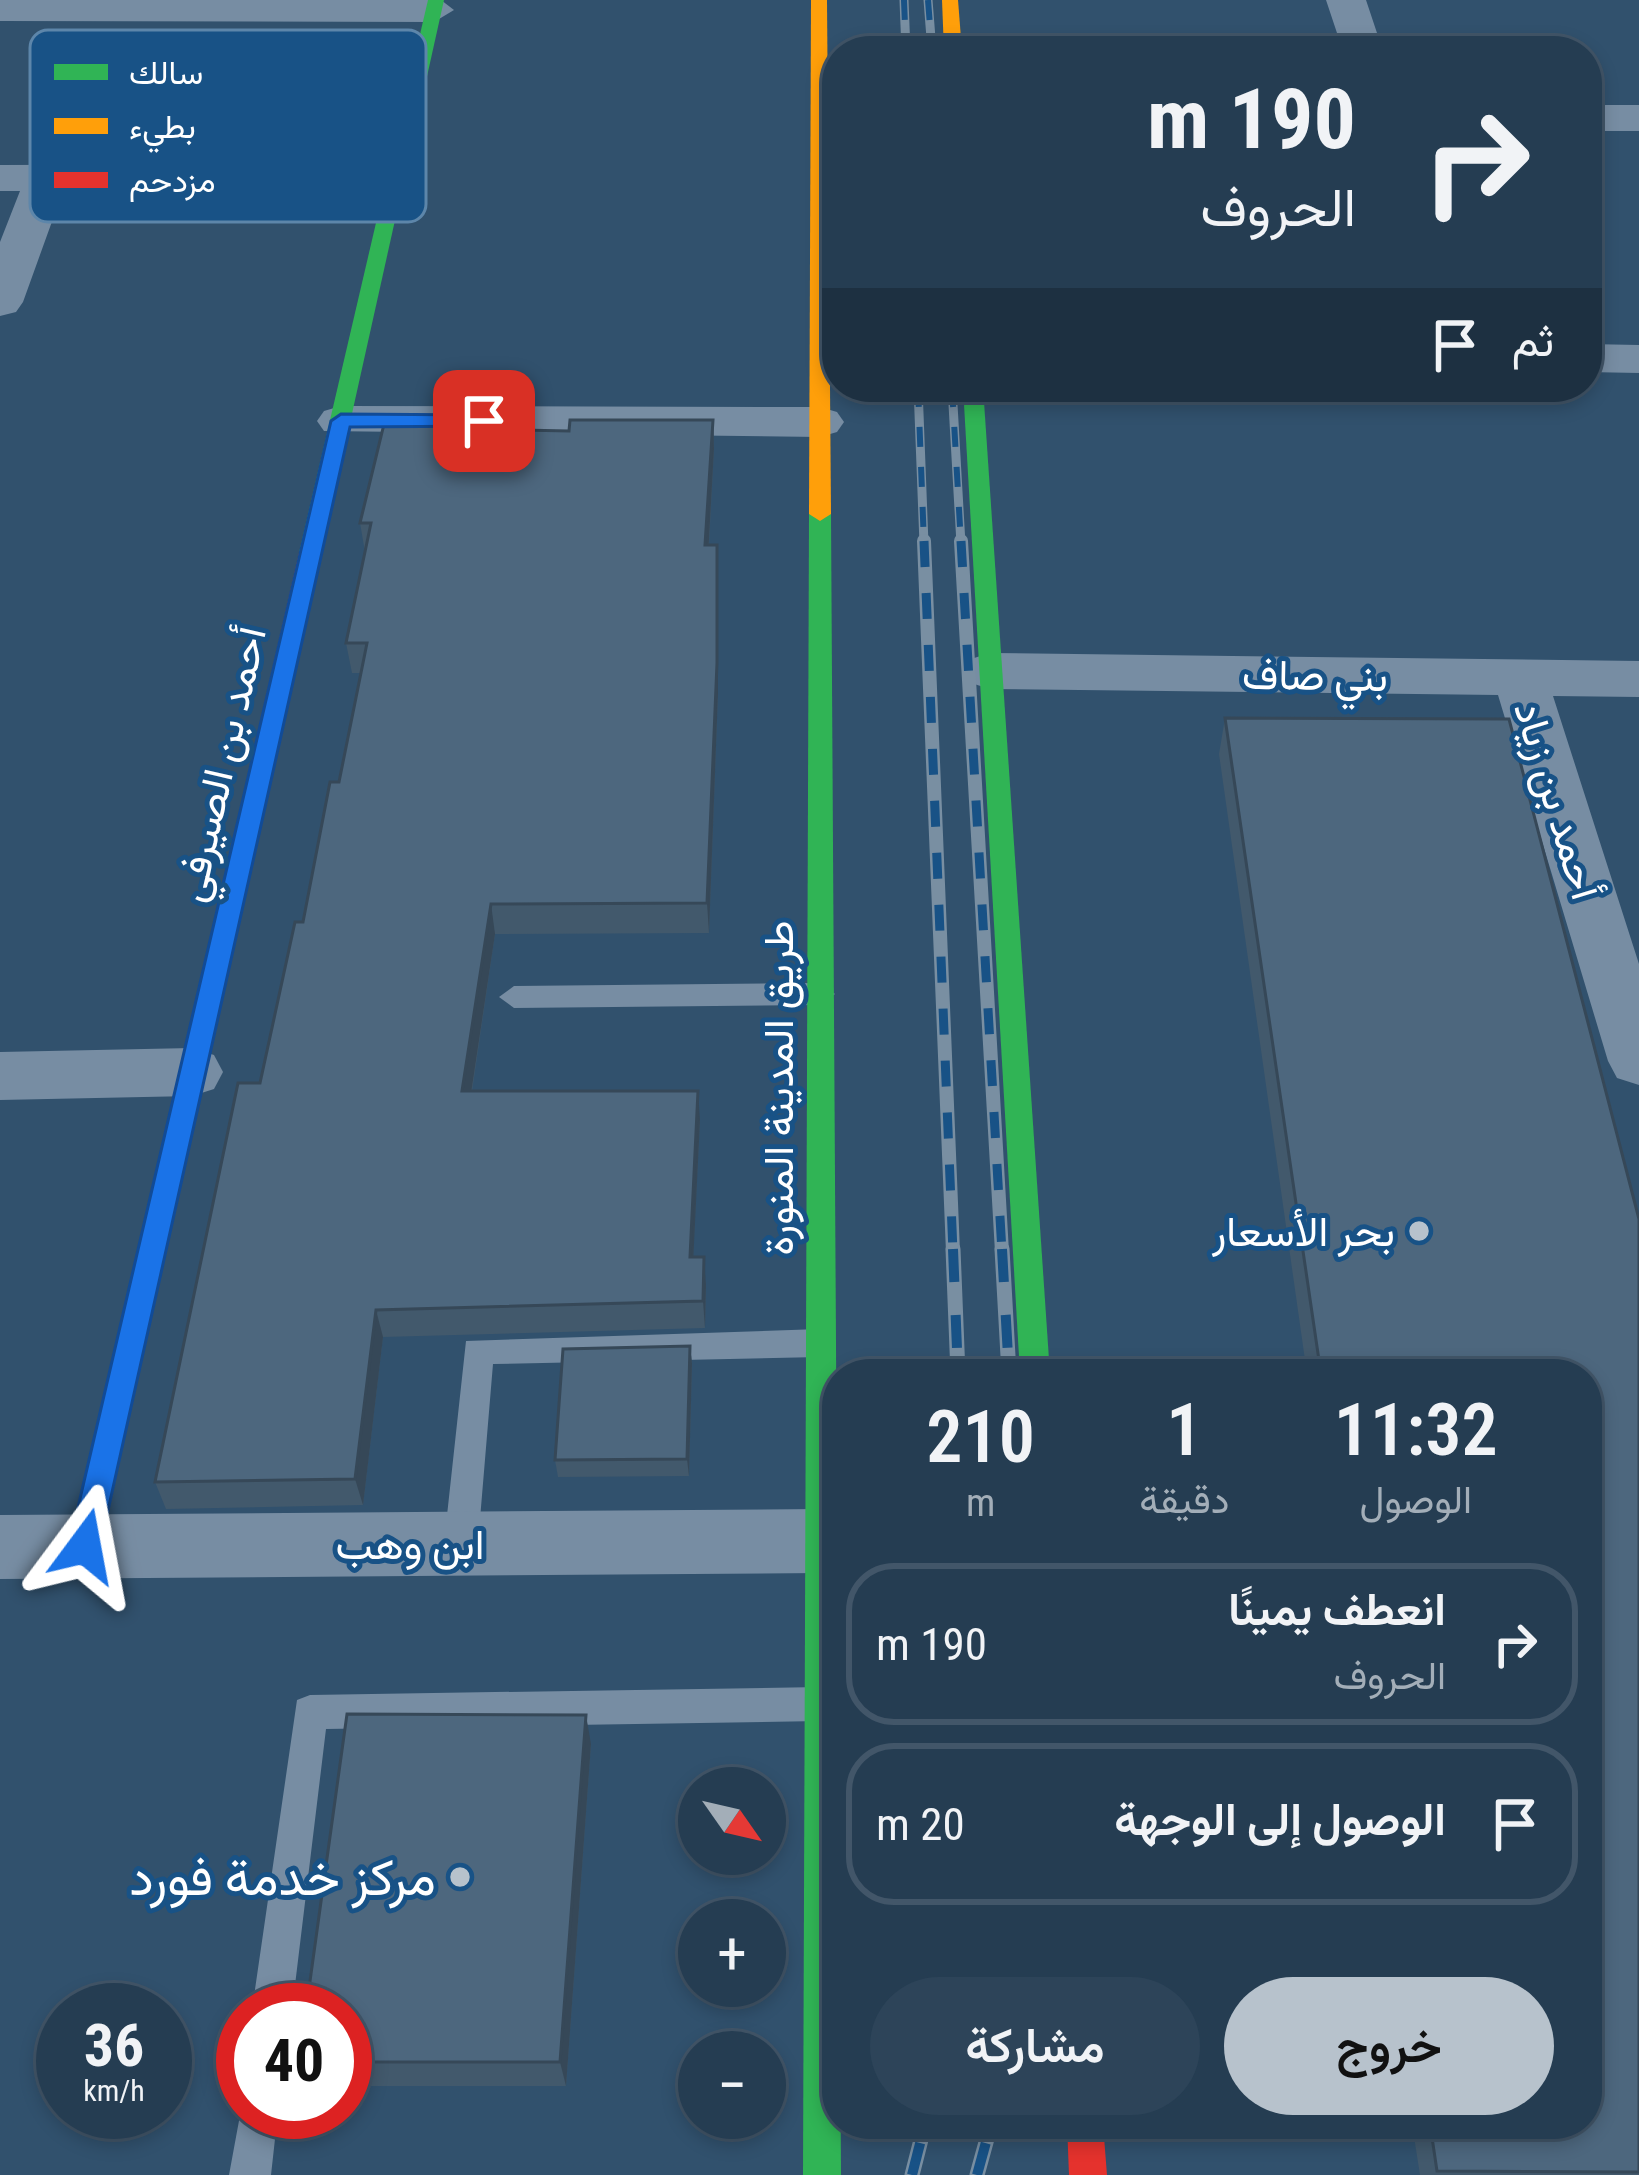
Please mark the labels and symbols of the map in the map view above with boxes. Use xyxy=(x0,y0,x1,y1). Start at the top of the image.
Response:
legend xyxy=(30,30,426,222)
text: سالك xyxy=(129,53,203,92)
text: بطيء xyxy=(129,107,196,153)
text: مزدحم xyxy=(129,161,216,202)
pin xyxy=(433,370,535,472)
street label: أحمد بن الصيرفي xyxy=(165,622,286,909)
street label: بني صاف xyxy=(1241,650,1388,711)
street label: أحمد بن زياد xyxy=(1502,695,1611,906)
street label: طريق المدينة المنورة xyxy=(754,921,805,1256)
place label: بحر الأسعار xyxy=(1211,1207,1395,1258)
marker: بحر الأسعار xyxy=(1406,1218,1432,1244)
position arrow xyxy=(22,1483,148,1609)
street label: ابن وهب xyxy=(336,1520,484,1570)
north arrow xyxy=(678,1767,786,1875)
place label: مركز خدمة فورد xyxy=(129,1848,436,1909)
marker: مركز خدمة فورد xyxy=(447,1864,473,1890)
speed limit sign: 40 xyxy=(216,1983,372,2139)

